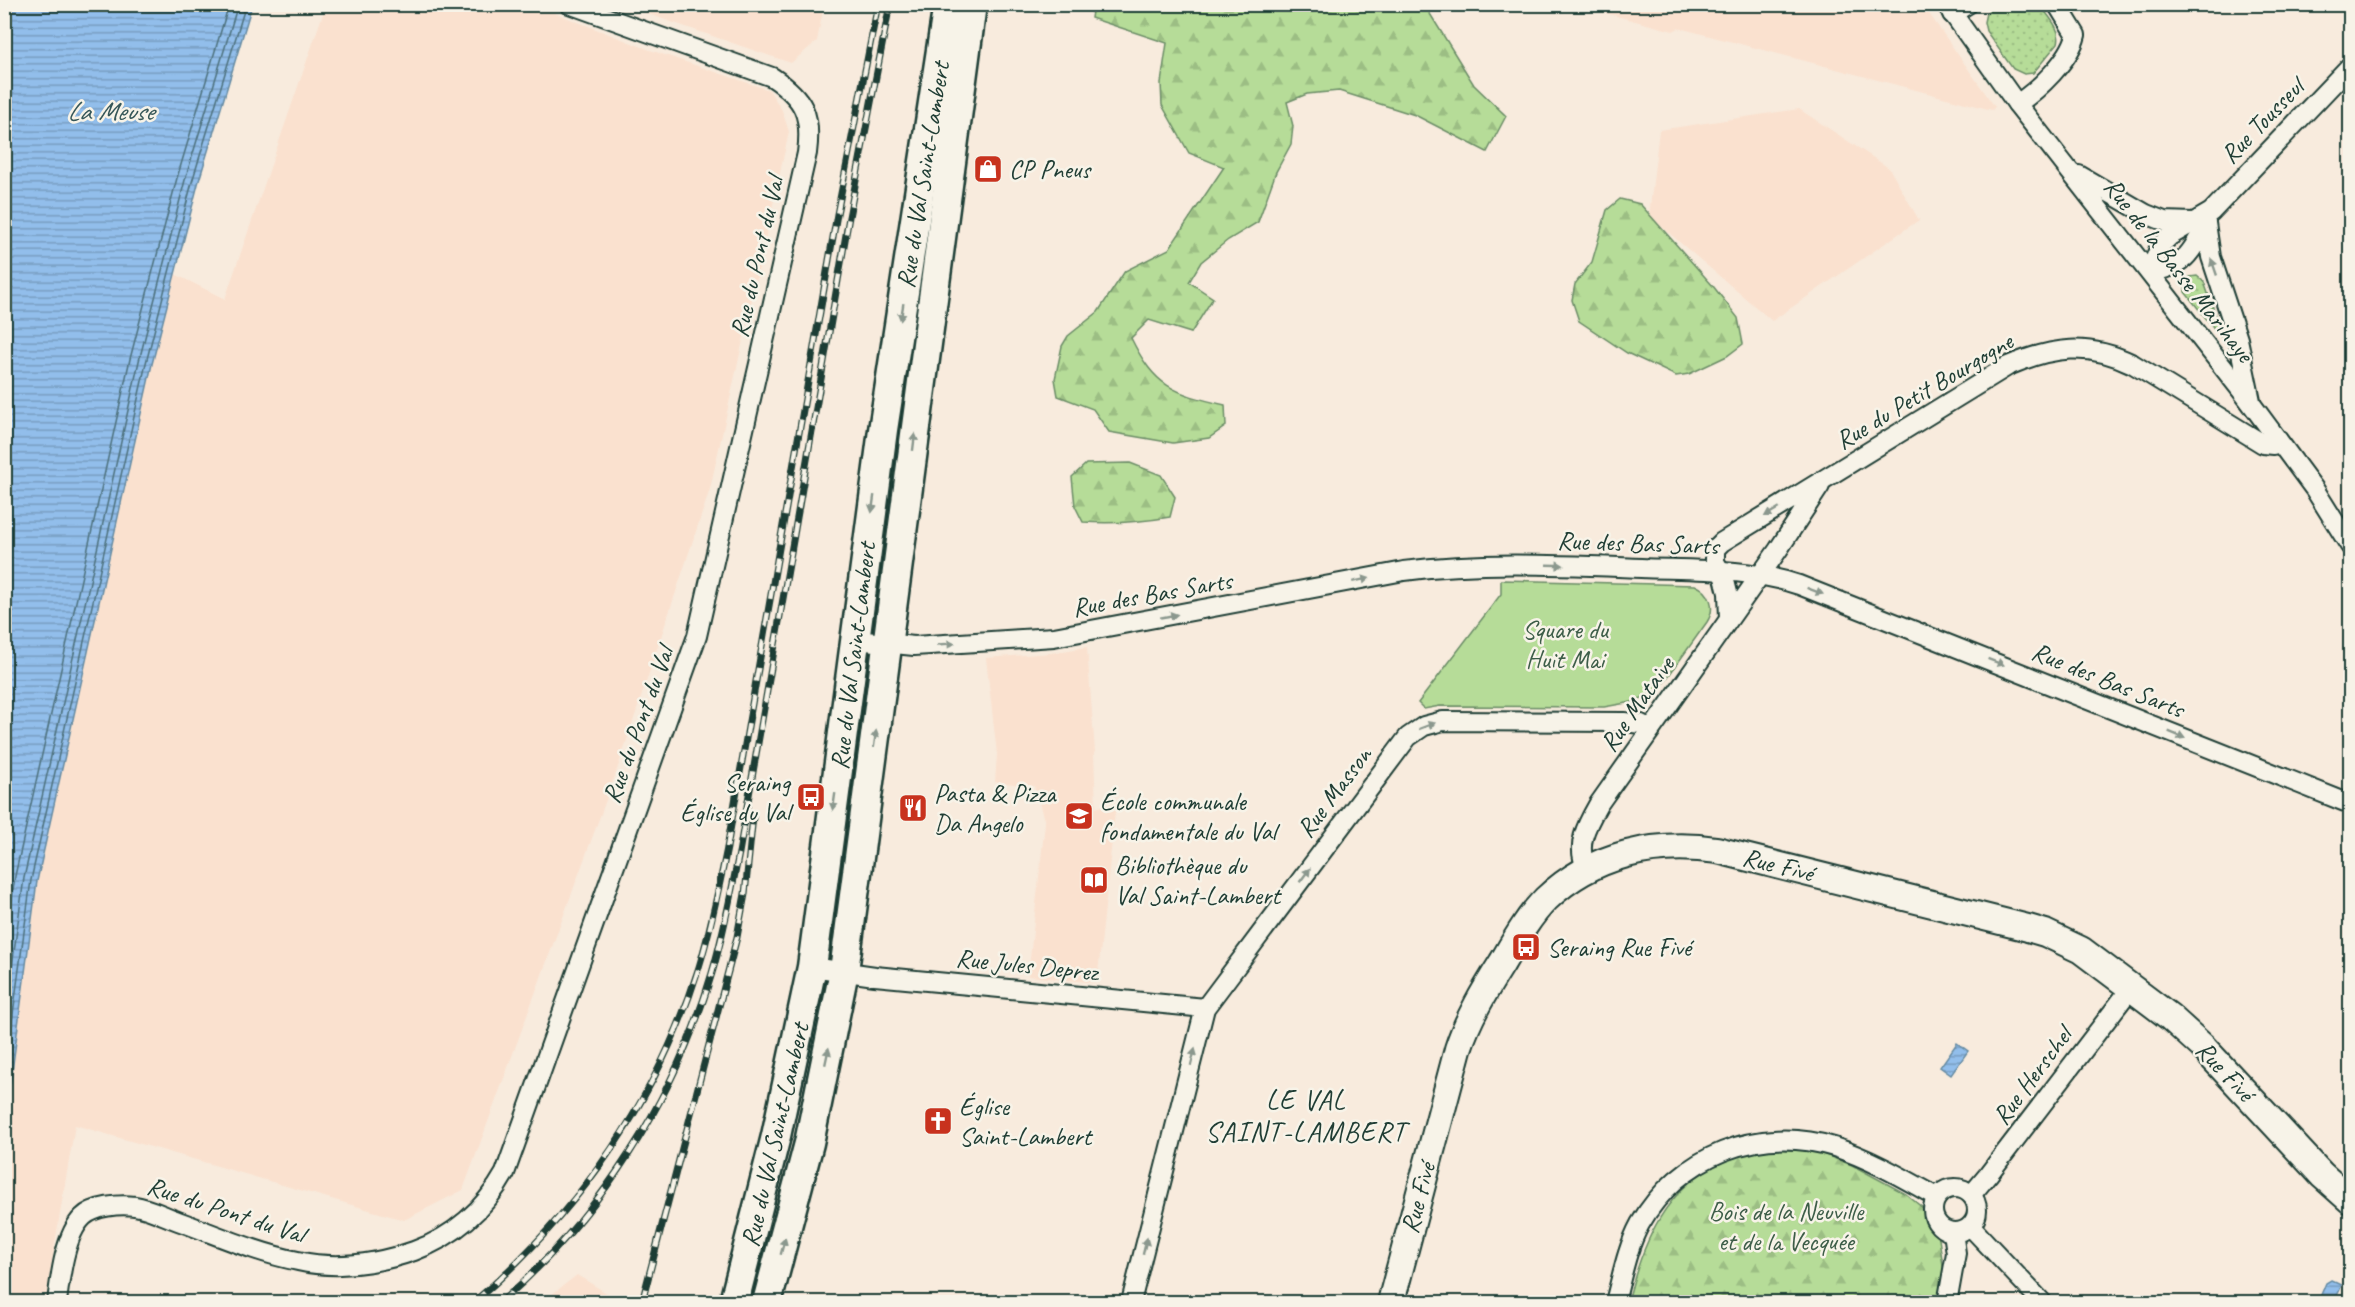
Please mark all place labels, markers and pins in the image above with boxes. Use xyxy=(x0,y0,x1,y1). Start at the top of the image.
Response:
shop icon: CP Pneus xyxy=(972,153,1004,185)
place label: CP Pneus xyxy=(1009,153,1092,186)
place label: Seraing Église du Val xyxy=(680,766,795,829)
place label: Pasta & Pizza Da Angelo xyxy=(934,777,1057,840)
bus stop icon: Seraing Église du Val xyxy=(795,781,827,813)
place label: École communale fondamentale du Val xyxy=(1100,785,1281,848)
restaurant icon: Pasta & Pizza Da Angelo xyxy=(897,792,929,824)
school or university icon: École communale fondamentale du Val xyxy=(1063,800,1095,832)
place label: Bibliothèque du Val Saint-Lambert xyxy=(1115,849,1282,912)
library icon: Bibliothèque du Val Saint-Lambert xyxy=(1078,864,1110,896)
bus stop icon: Seraing Rue Fivé xyxy=(1510,931,1542,963)
place label: Seraing Rue Fivé xyxy=(1547,931,1695,964)
place label: Église Saint-Lambert xyxy=(959,1090,1094,1153)
church icon: Église Saint-Lambert xyxy=(922,1105,954,1137)

